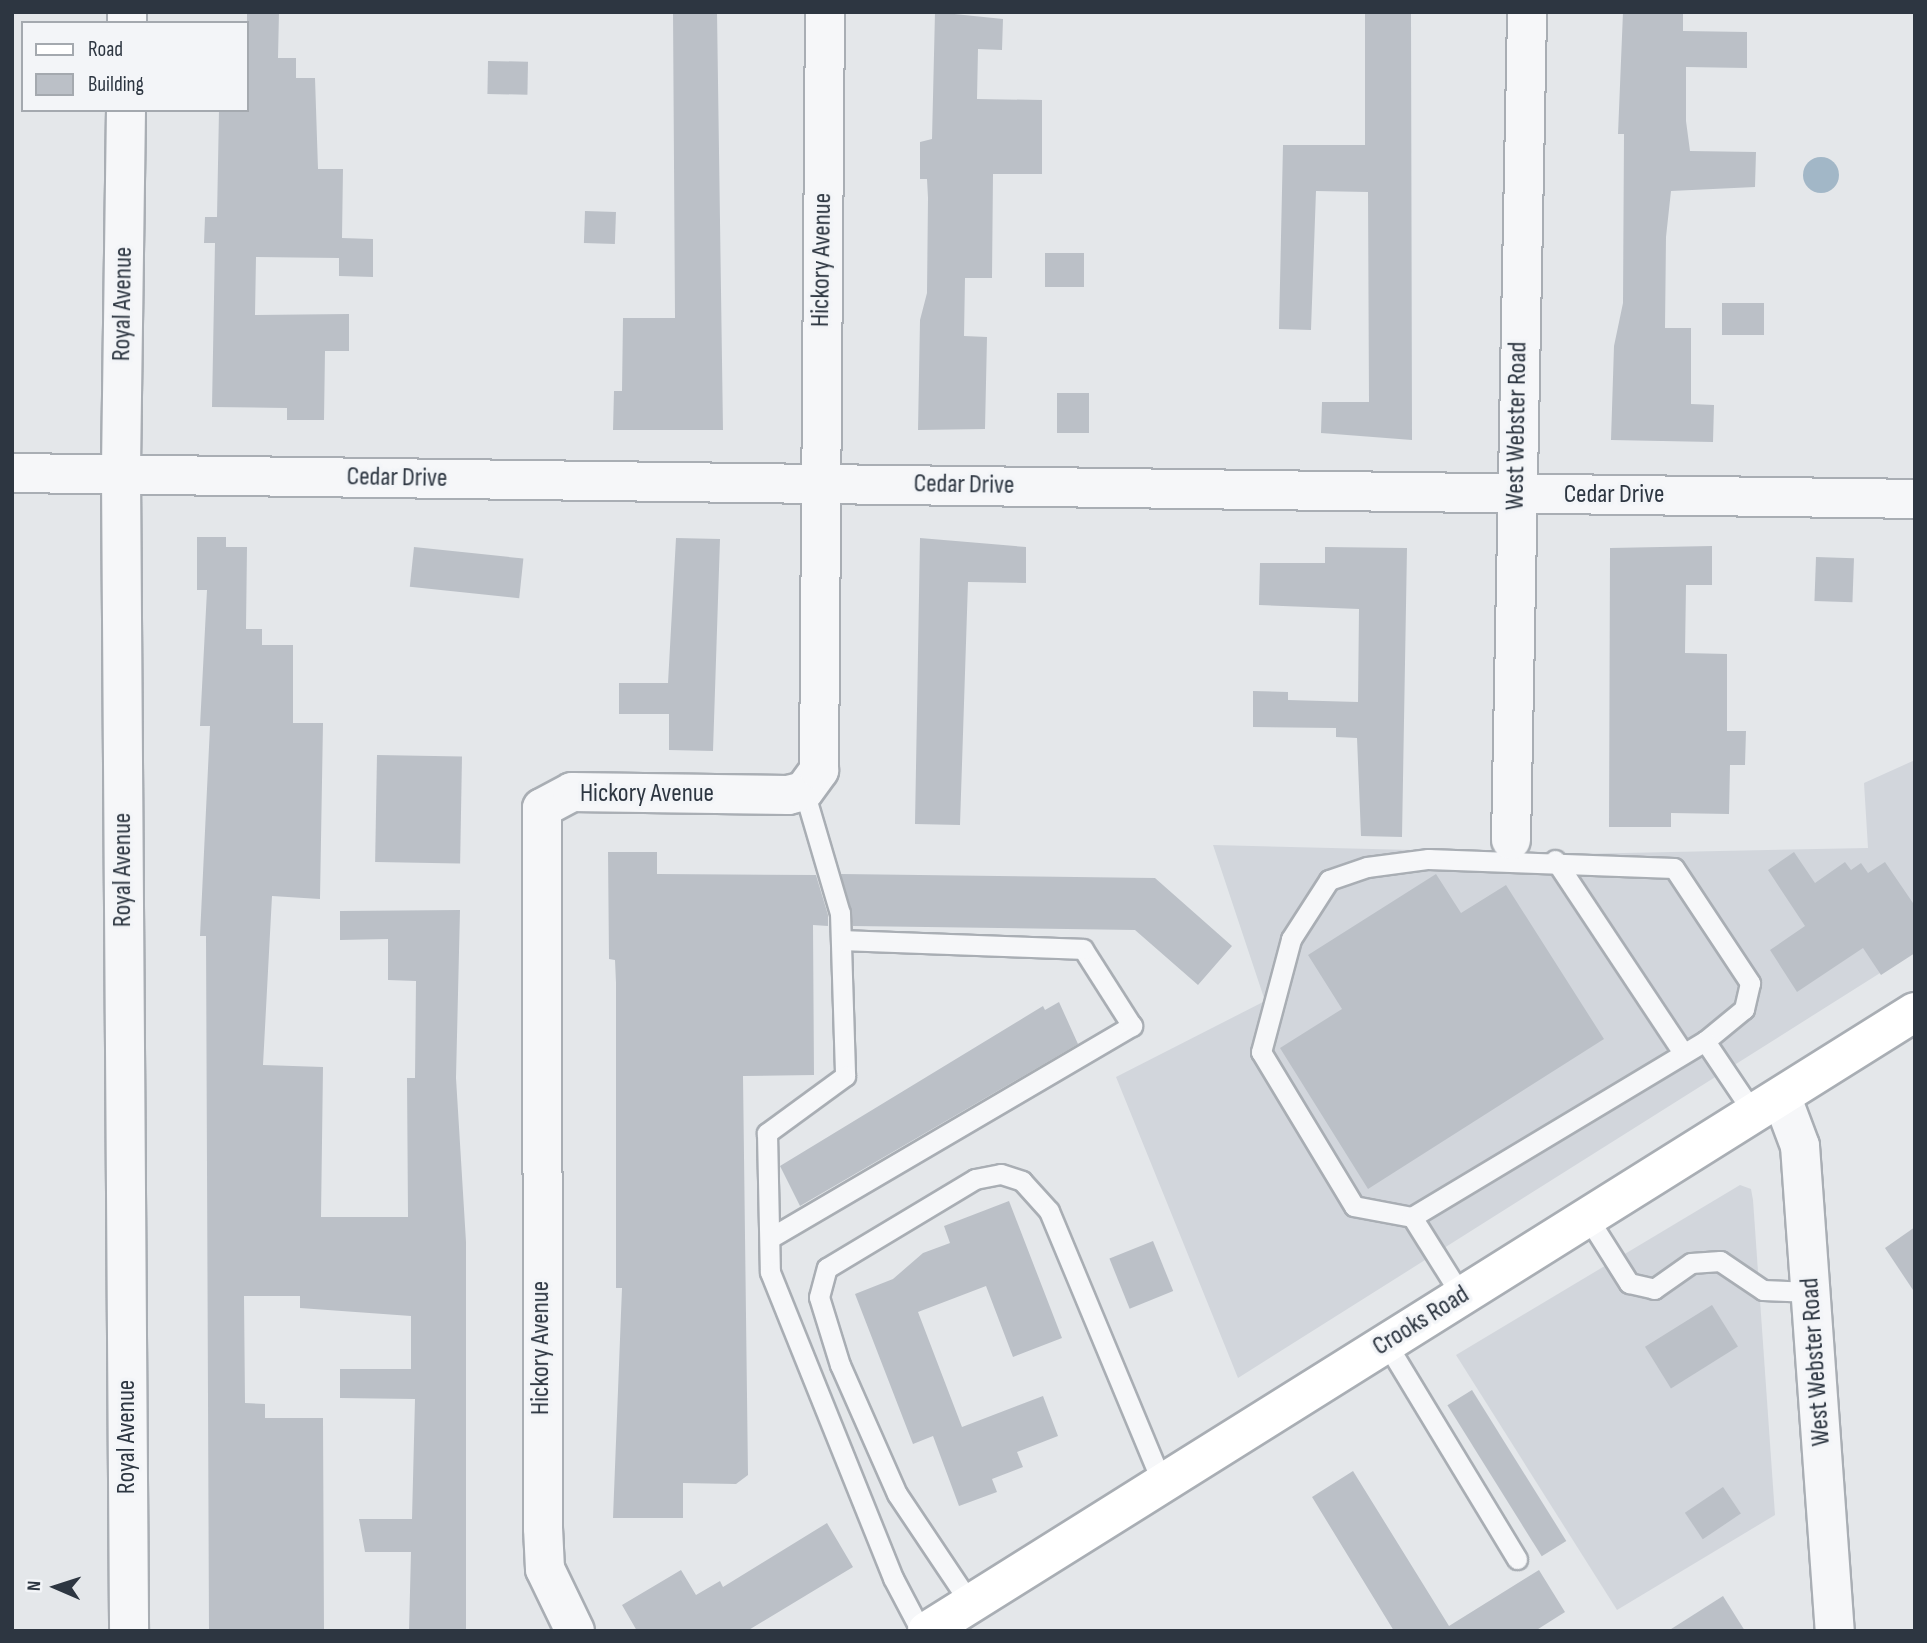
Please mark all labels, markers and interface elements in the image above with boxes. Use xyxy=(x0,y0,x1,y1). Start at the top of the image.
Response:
legend xyxy=(21,21,248,112)
text: Road xyxy=(88,37,123,62)
text: Building xyxy=(88,72,144,97)
street label: Hickory Avenue xyxy=(805,193,839,327)
street label: Royal Avenue xyxy=(106,246,140,362)
street label: West Webster Road xyxy=(1500,342,1534,510)
street label: Cedar Drive xyxy=(346,462,448,494)
street label: Cedar Drive xyxy=(913,469,1015,501)
street label: Cedar Drive xyxy=(1564,479,1664,511)
street label: Hickory Avenue xyxy=(580,778,714,810)
street label: Royal Avenue xyxy=(107,813,139,927)
street label: West Webster Road xyxy=(1795,1277,1837,1447)
street label: Crooks Road xyxy=(1367,1279,1475,1363)
street label: Hickory Avenue xyxy=(525,1281,557,1415)
street label: Royal Avenue xyxy=(111,1380,143,1494)
north arrow xyxy=(21,1552,91,1622)
text: N xyxy=(23,1580,46,1592)

